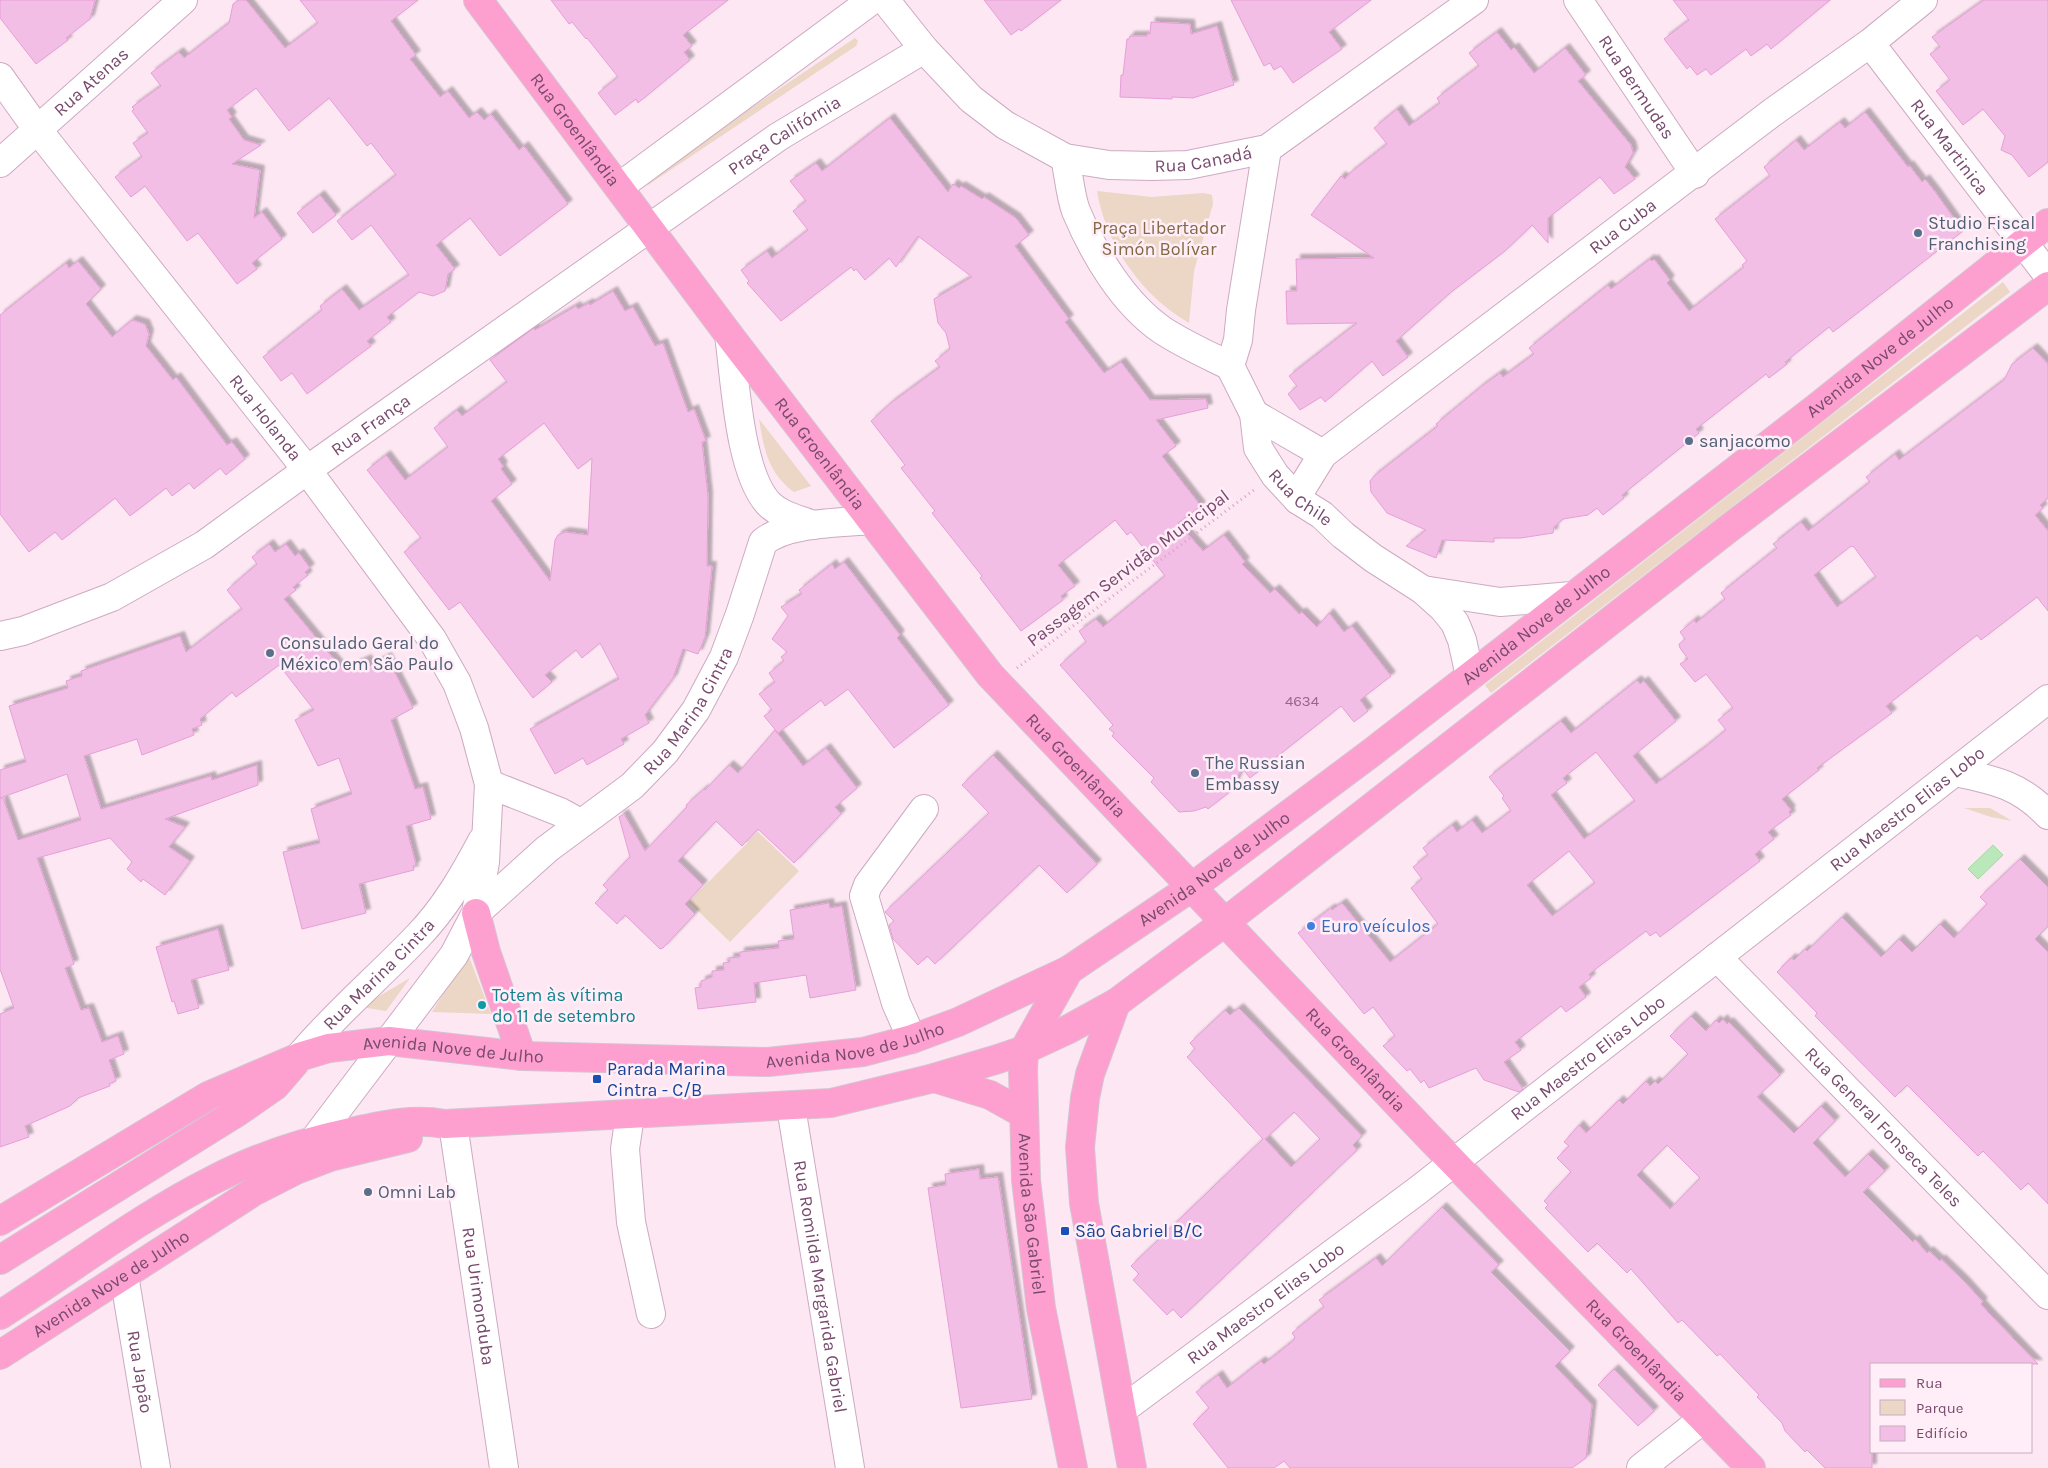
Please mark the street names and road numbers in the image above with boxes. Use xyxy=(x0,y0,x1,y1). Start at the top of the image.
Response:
street label: Rua Bermudas xyxy=(1594,31,1679,143)
street label: Rua Atenas xyxy=(49,43,133,121)
street label: Rua Groenlândia xyxy=(526,69,625,191)
street label: Praça Califórnia xyxy=(724,91,845,180)
street label: Rua Martinica xyxy=(1906,94,1994,199)
street label: Rua Canadá xyxy=(1154,141,1254,177)
street label: Rua Cuba xyxy=(1585,194,1661,259)
street label: Avenida Nove de Julho xyxy=(1802,292,1958,422)
street label: Rua Holanda xyxy=(225,370,307,465)
street label: Rua França xyxy=(327,389,415,460)
street label: Rua Groenlândia xyxy=(770,393,870,514)
street label: Rua Chile xyxy=(1264,464,1337,530)
street label: Passagem Servidão Municipal xyxy=(1023,485,1233,651)
street label: Avenida Nove de Julho xyxy=(1457,561,1615,690)
street label: Rua Marina Cintra xyxy=(638,644,738,779)
street label: Rua Groenlândia xyxy=(1021,709,1131,822)
street label: Rua Maestro Elias Lobo xyxy=(1825,742,1989,876)
street label: Avenida Nove de Julho xyxy=(1134,807,1294,931)
street label: Rua Marina Cintra xyxy=(318,914,439,1035)
street label: Rua Maestro Elias Lobo xyxy=(1506,991,1670,1125)
street label: Rua Groenlândia xyxy=(1301,1003,1410,1117)
street label: Avenida Nove de Julho xyxy=(764,1017,947,1073)
street label: Avenida Nove de Julho xyxy=(361,1030,544,1068)
street label: Rua General Fonseca Teles xyxy=(1800,1042,1967,1212)
street label: Avenida São Gabriel xyxy=(1014,1133,1050,1296)
street label: Rua Romilda Margarida Gabriel xyxy=(789,1159,852,1415)
street label: Avenida Nove de Julho xyxy=(28,1225,194,1342)
street label: Rua Urimonduba xyxy=(457,1225,500,1367)
street label: Rua Maestro Elias Lobo xyxy=(1183,1238,1349,1369)
street label: Rua Groenlândia xyxy=(1581,1294,1692,1407)
street label: Rua Japão xyxy=(122,1329,158,1415)

